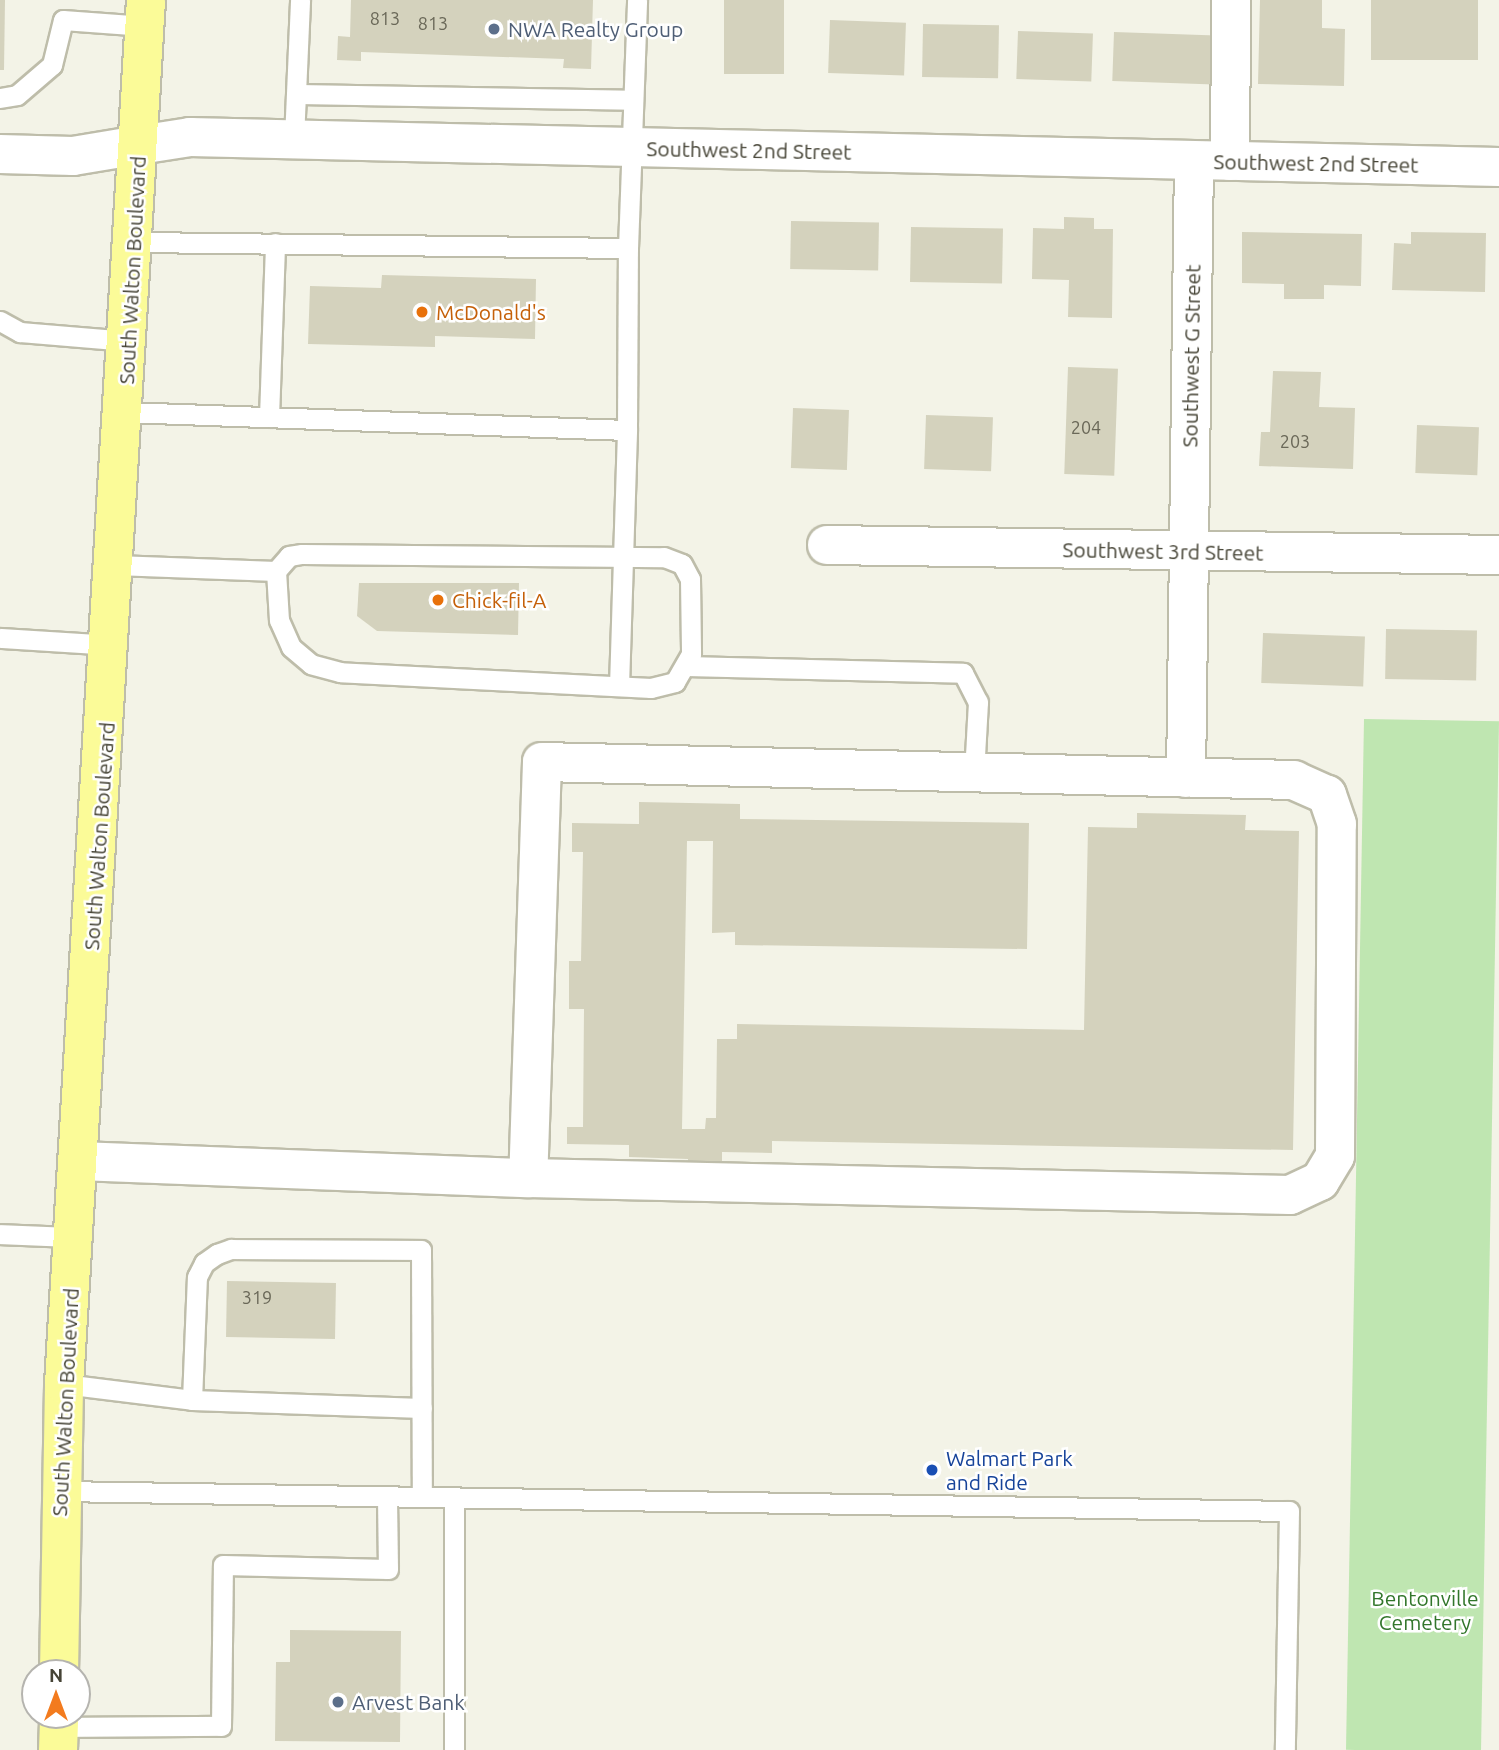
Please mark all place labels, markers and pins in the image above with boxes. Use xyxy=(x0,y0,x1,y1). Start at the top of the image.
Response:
place label: NWA Realty Group xyxy=(508,16,683,42)
marker: NWA Realty Group xyxy=(486,21,502,37)
place label: McDonald's xyxy=(436,299,546,325)
marker: McDonald's xyxy=(414,304,430,320)
place label: Chick-fil-A xyxy=(452,587,546,613)
marker: Chick-fil-A xyxy=(430,592,446,608)
place label: Walmart Park and Ride xyxy=(946,1445,1073,1495)
marker: Walmart Park and Ride xyxy=(924,1462,940,1478)
place label: Arvest Bank xyxy=(352,1689,465,1715)
marker: Arvest Bank xyxy=(330,1694,346,1710)

